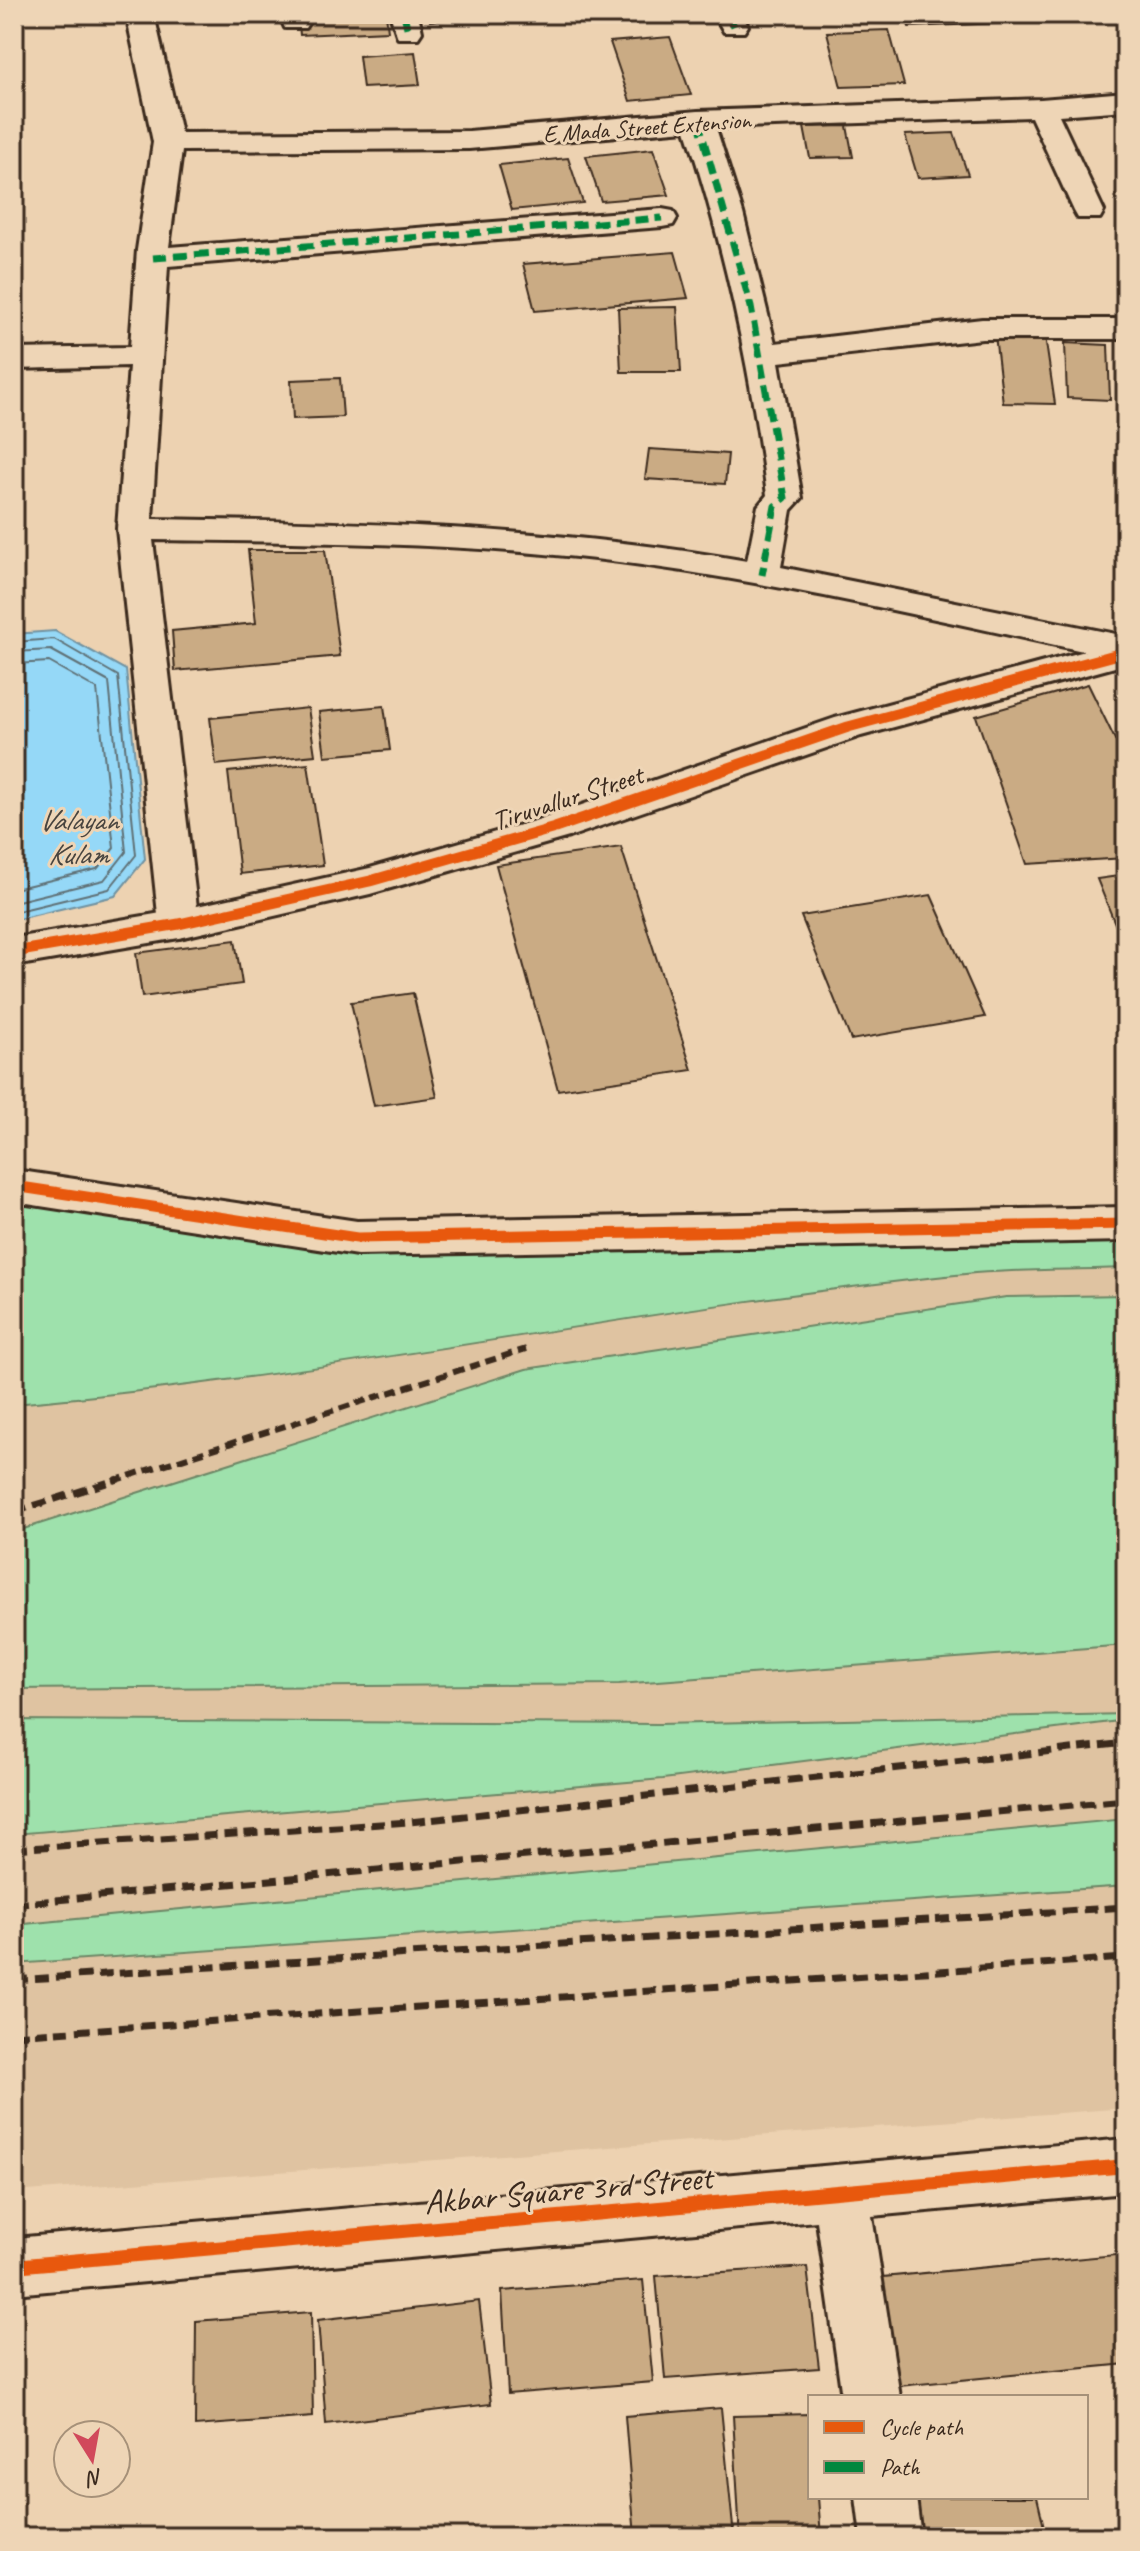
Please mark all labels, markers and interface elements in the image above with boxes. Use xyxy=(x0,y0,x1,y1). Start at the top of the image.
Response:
street label: E Mada Street Extension xyxy=(542,105,753,149)
street label: Tiruvallur Street xyxy=(487,756,650,838)
water label: Valayan Kulam xyxy=(38,801,120,873)
street label: Akbar Square 3rd Street xyxy=(422,2155,717,2224)
legend xyxy=(808,2395,1088,2499)
text: Cycle path xyxy=(880,2412,964,2442)
north arrow xyxy=(52,2419,132,2499)
text: Path xyxy=(880,2452,921,2482)
text: N xyxy=(83,2463,105,2493)

